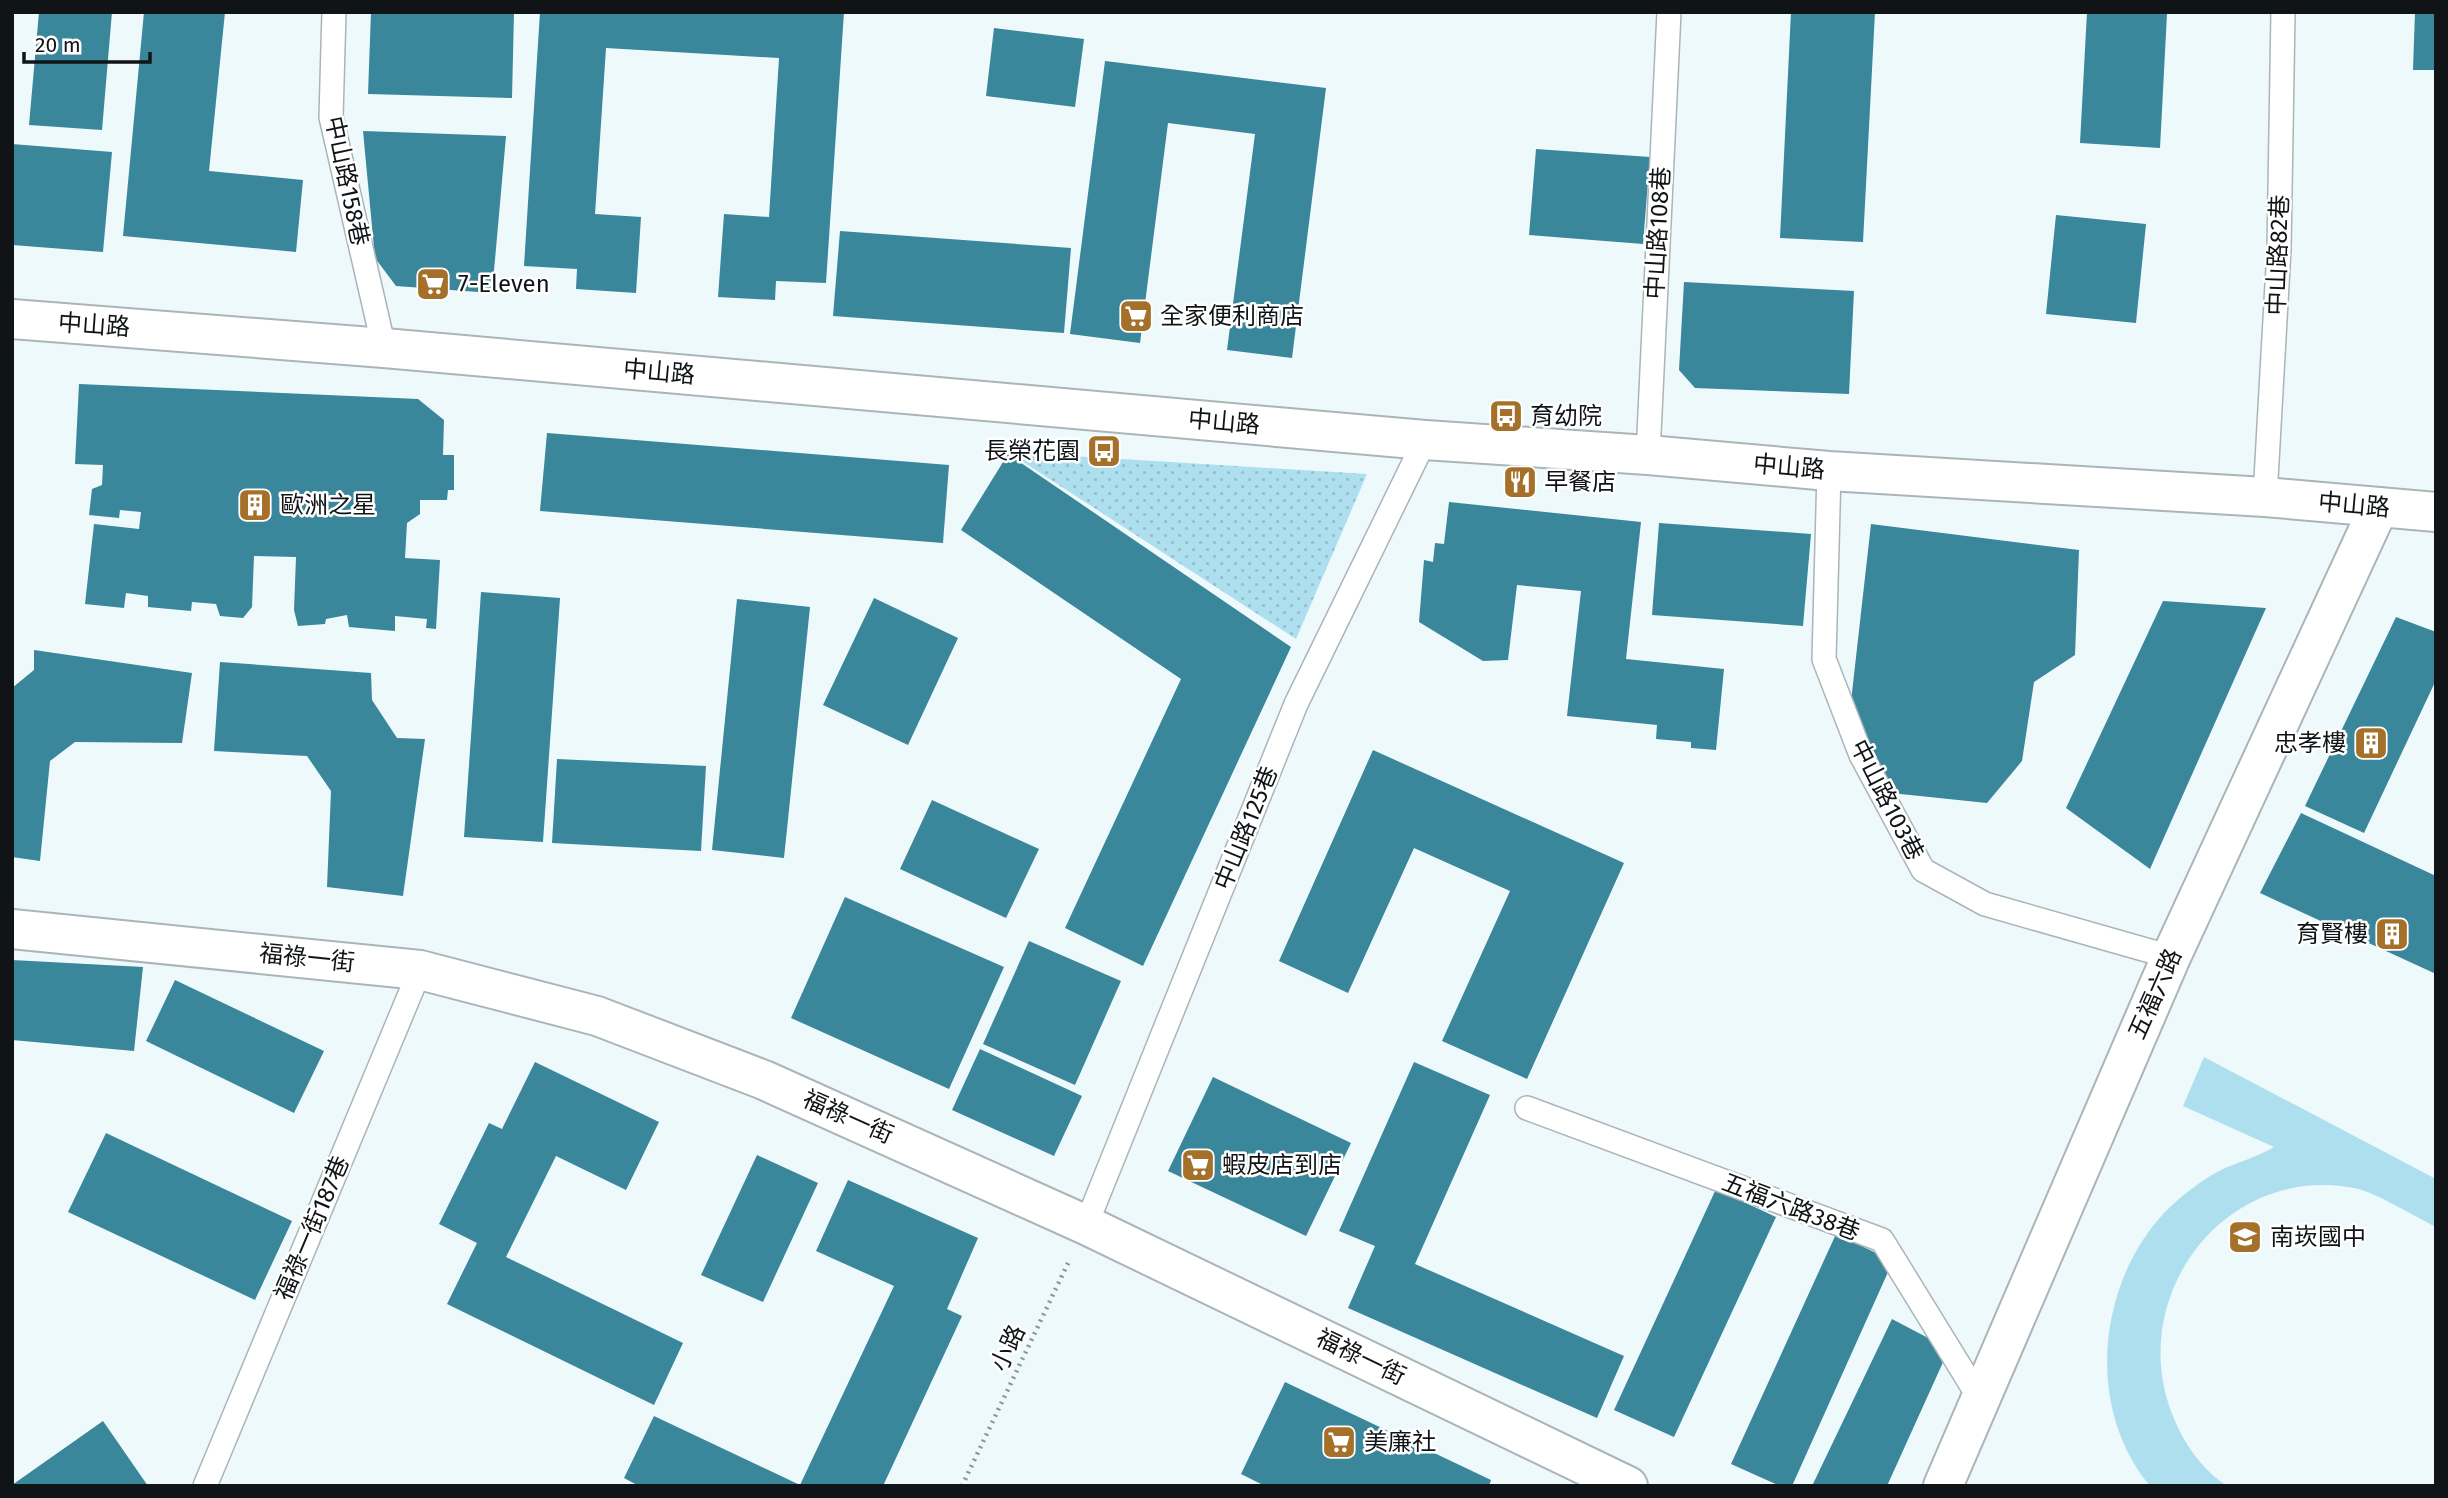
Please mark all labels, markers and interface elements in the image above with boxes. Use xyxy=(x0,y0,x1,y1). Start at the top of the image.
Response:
scale bar xyxy=(24,21,150,65)
text: 20 m xyxy=(35,32,81,58)
street label: 中山路158巷 xyxy=(320,114,374,248)
street label: 中山路108巷 xyxy=(1641,166,1675,300)
street label: 中山路82巷 xyxy=(2262,194,2294,316)
supermarket icon: 7-Eleven xyxy=(414,265,452,303)
place label: 7-Eleven xyxy=(458,270,550,298)
supermarket icon: 全家便利商店 xyxy=(1117,297,1155,335)
place label: 全家便利商店 xyxy=(1160,302,1304,330)
street label: 中山路 xyxy=(57,309,131,341)
street label: 中山路 xyxy=(622,355,696,389)
bus stop icon: 育幼院 xyxy=(1487,397,1525,435)
place label: 育幼院 xyxy=(1530,402,1602,430)
street label: 中山路 xyxy=(1187,405,1261,439)
bus stop icon: 長榮花園 xyxy=(1085,432,1123,470)
place label: 長榮花園 xyxy=(984,437,1080,465)
street label: 中山路 xyxy=(1752,450,1826,484)
restaurant icon: 早餐店 xyxy=(1501,463,1539,501)
place label: 早餐店 xyxy=(1544,468,1616,496)
building icon: 歐洲之星 xyxy=(236,486,274,524)
street label: 中山路 xyxy=(2317,488,2391,522)
place label: 歐洲之星 xyxy=(280,491,376,519)
building icon: 忠孝樓 xyxy=(2352,724,2390,762)
place label: 忠孝樓 xyxy=(2274,729,2346,757)
street label: 中山路103巷 xyxy=(1845,735,1929,865)
street label: 中山路125巷 xyxy=(1209,762,1283,894)
building icon: 育賢樓 xyxy=(2373,915,2411,953)
place label: 育賢樓 xyxy=(2296,920,2368,948)
street label: 福祿一街 xyxy=(258,939,356,977)
street label: 五福六路 xyxy=(2123,944,2187,1044)
street label: 福祿一街 xyxy=(798,1085,898,1149)
supermarket icon: 蝦皮店到店 xyxy=(1179,1146,1217,1184)
place label: 蝦皮店到店 xyxy=(1222,1151,1342,1179)
street label: 福祿一街187巷 xyxy=(269,1152,355,1304)
street label: 五福六路38巷 xyxy=(1718,1168,1864,1246)
school or university icon: 南崁國中 xyxy=(2226,1218,2264,1256)
place label: 南崁國中 xyxy=(2270,1223,2366,1251)
street label: 小路 xyxy=(985,1320,1031,1376)
street label: 福祿一街 xyxy=(1312,1323,1410,1391)
supermarket icon: 美廉社 xyxy=(1320,1423,1358,1461)
place label: 美廉社 xyxy=(1364,1428,1436,1456)

